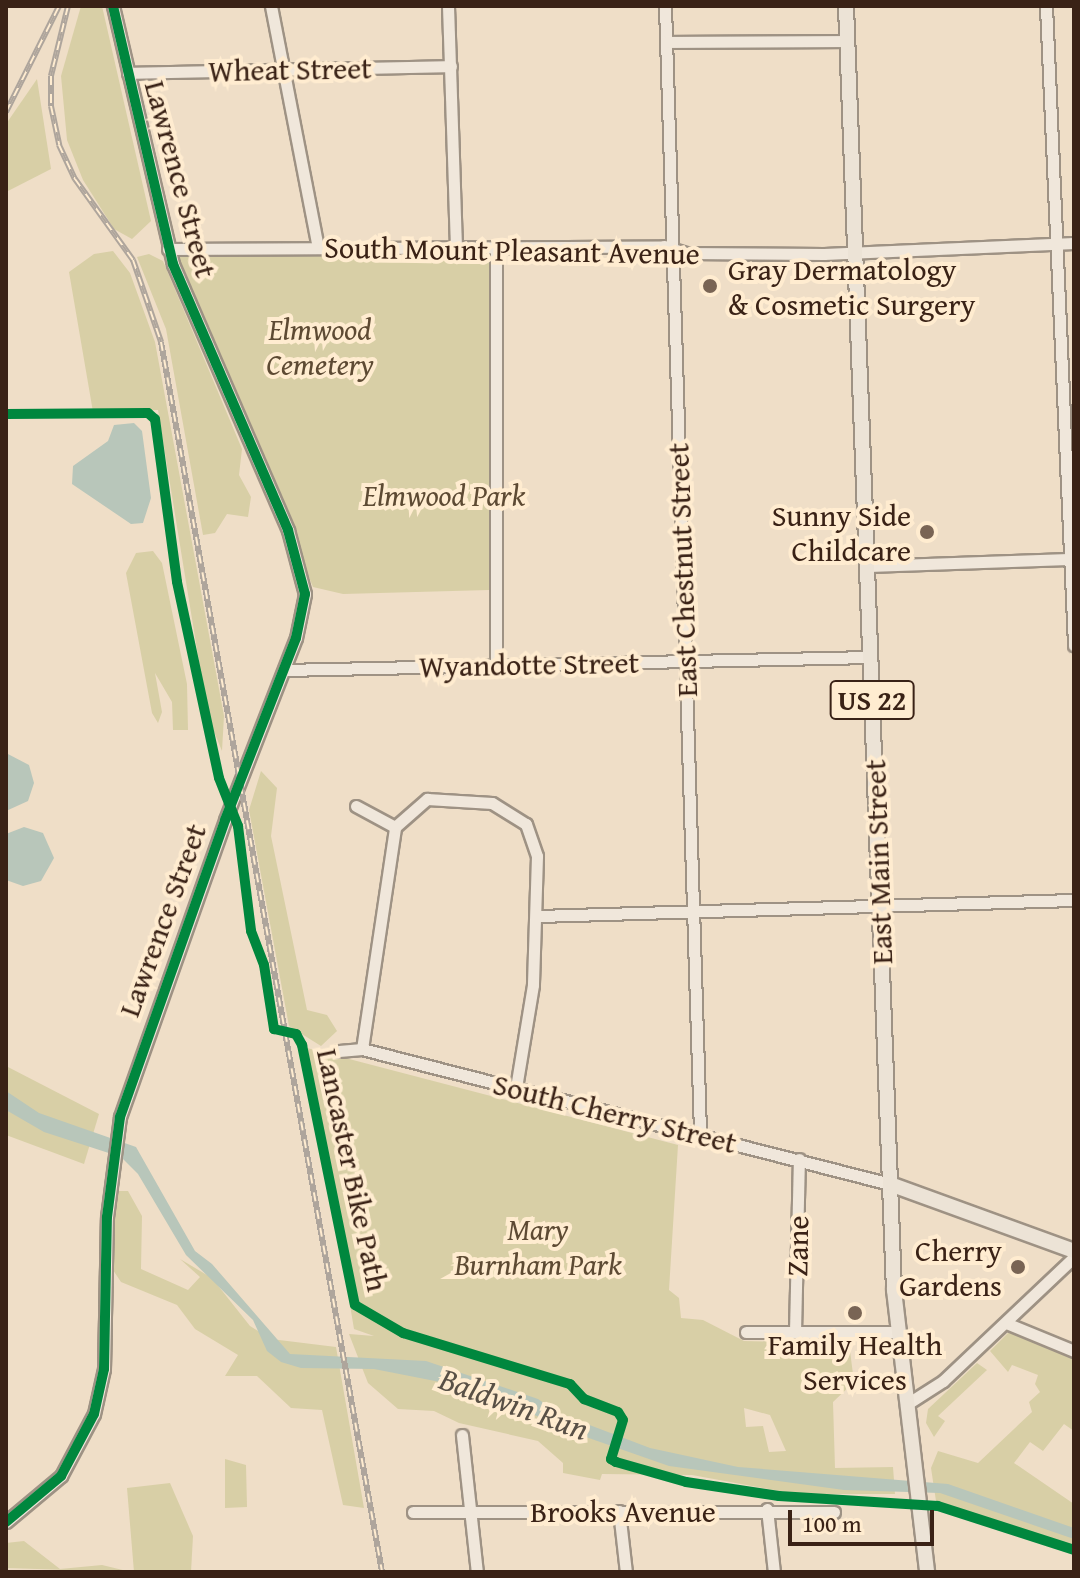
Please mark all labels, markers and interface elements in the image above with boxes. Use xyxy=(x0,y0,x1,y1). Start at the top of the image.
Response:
street label: Wheat Street xyxy=(208,50,372,88)
street label: Lawrence Street xyxy=(137,77,225,281)
street label: South Mount Pleasant Avenue xyxy=(324,229,700,271)
place label: Gray Dermatology & Cosmetic Surgery xyxy=(728,251,975,322)
marker: Gray Dermatology & Cosmetic Surgery xyxy=(699,275,721,297)
park label: Elmwood Cemetery xyxy=(266,311,374,382)
street label: East Chestnut Street xyxy=(660,442,704,698)
park label: Elmwood Park xyxy=(363,477,525,513)
place label: Sunny Side Childcare xyxy=(772,497,911,568)
marker: Sunny Side Childcare xyxy=(918,523,936,541)
street label: Wyandotte Street xyxy=(419,644,639,684)
road number: US 22 xyxy=(828,676,916,724)
street label: East Main Street xyxy=(856,759,900,965)
street label: Lawrence Street xyxy=(110,819,214,1021)
street label: Lancaster Bike Path xyxy=(310,1045,396,1295)
street label: South Cherry Street xyxy=(490,1065,740,1161)
park label: Mary Burnham Park xyxy=(454,1211,622,1282)
street label: Zane xyxy=(778,1215,816,1277)
place label: Cherry Gardens xyxy=(899,1232,1002,1302)
marker: Cherry Gardens xyxy=(1009,1258,1027,1276)
marker: Family Health Services xyxy=(846,1304,864,1322)
place label: Family Health Services xyxy=(768,1326,942,1396)
water label: Baldwin Run xyxy=(434,1359,594,1449)
street label: Brooks Avenue xyxy=(530,1493,716,1529)
scale bar xyxy=(792,1494,938,1544)
text: 100 m xyxy=(802,1506,862,1541)

